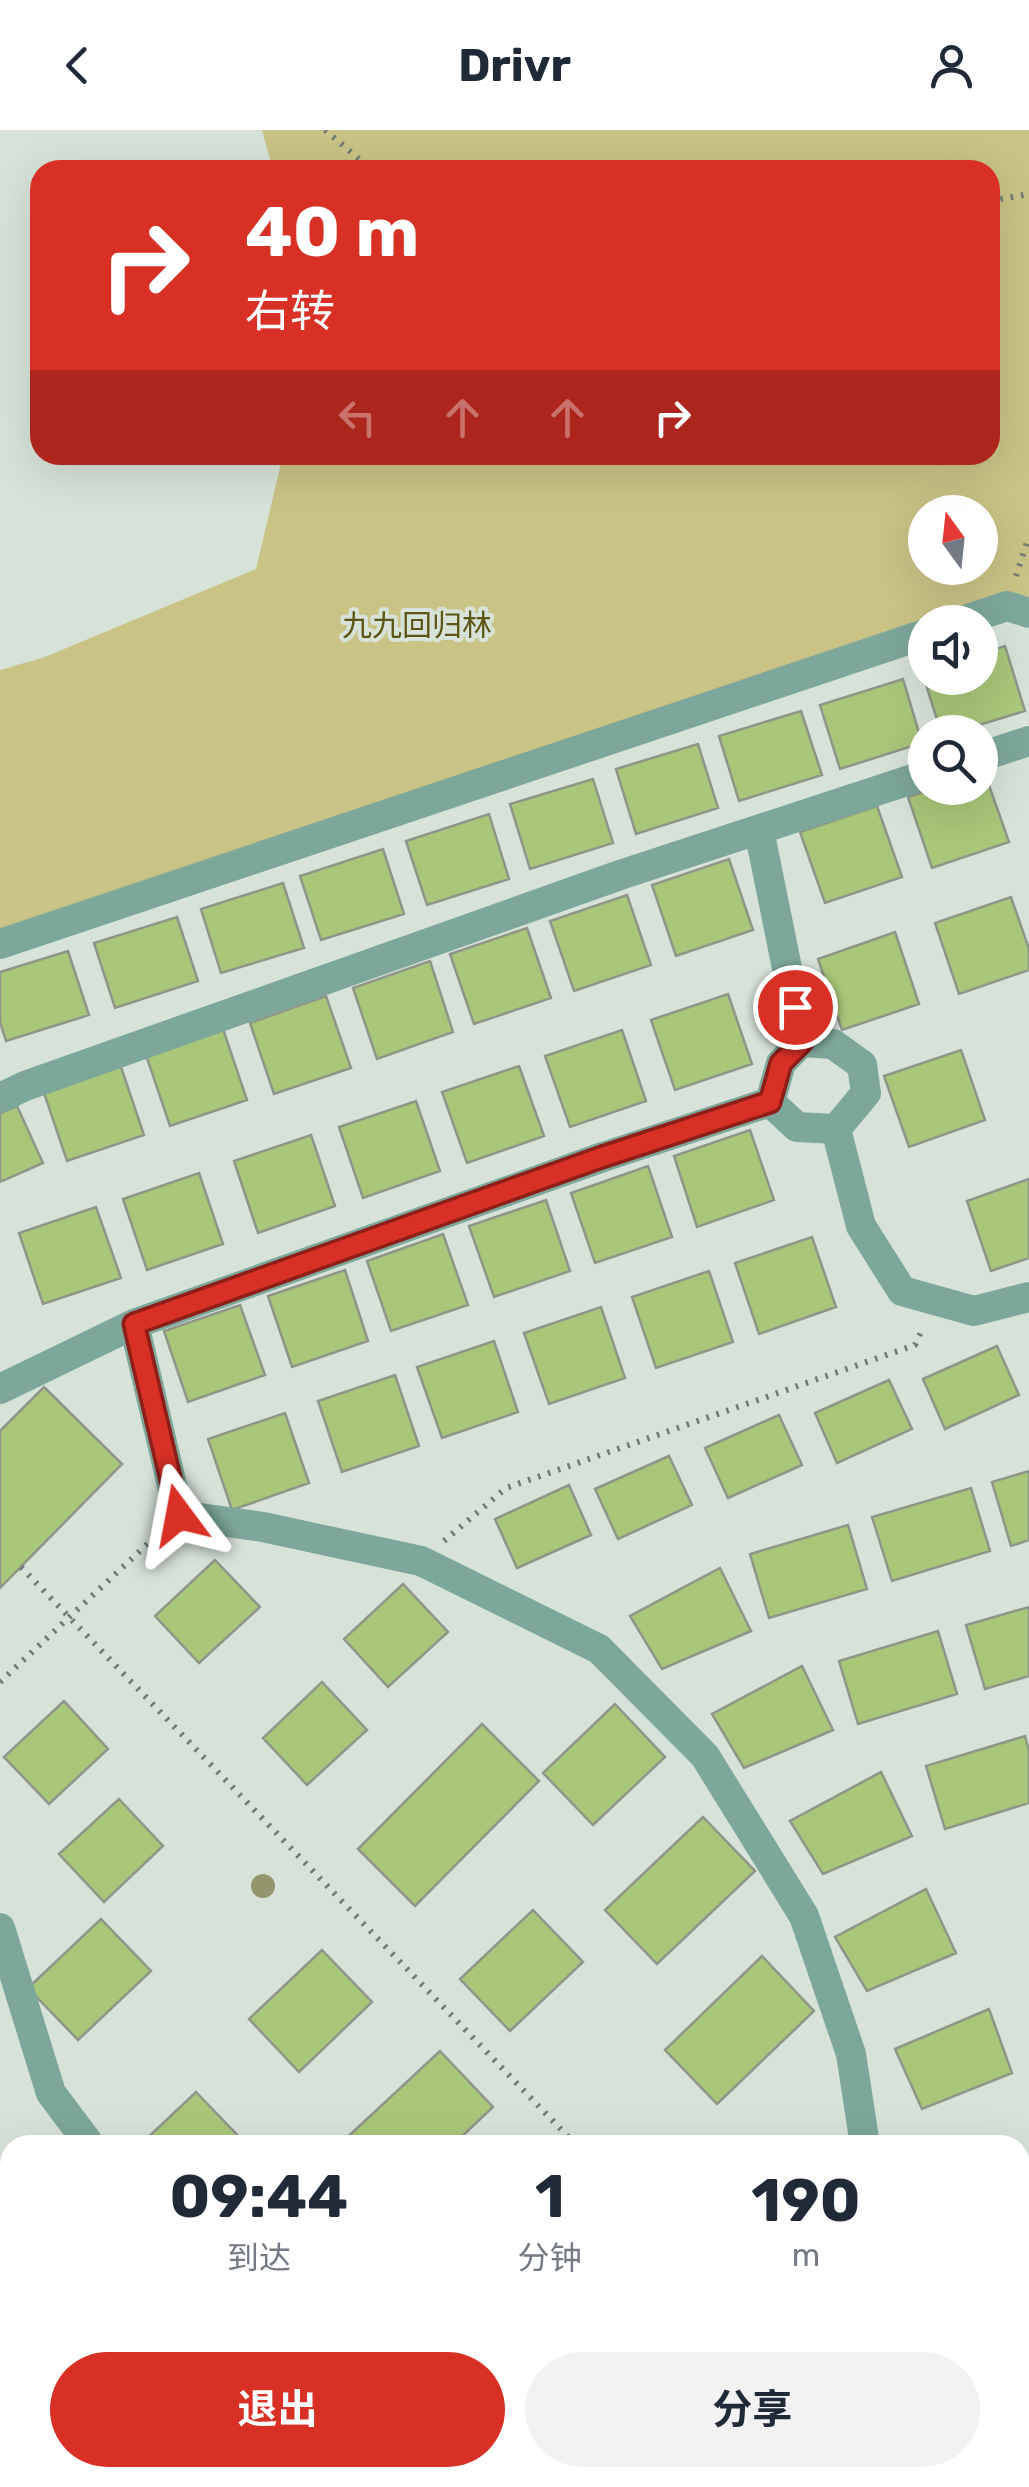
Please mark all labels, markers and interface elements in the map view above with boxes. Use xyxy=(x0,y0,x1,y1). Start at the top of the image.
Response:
icon: back xyxy=(50,38,105,93)
icon: person xyxy=(924,38,979,93)
text: Drivr xyxy=(458,39,571,92)
text: 40 m xyxy=(245,191,419,274)
icon: right xyxy=(80,200,210,330)
text: 右转 xyxy=(245,285,335,338)
icon: left xyxy=(330,390,385,445)
icon: ahead xyxy=(435,390,490,445)
icon: ahead xyxy=(540,390,595,445)
icon: right xyxy=(645,390,700,445)
north arrow xyxy=(908,495,998,585)
map controls xyxy=(908,495,998,805)
button: sound xyxy=(908,605,998,695)
park label: 九九回归林 xyxy=(342,608,492,644)
button: search xyxy=(908,715,998,805)
pin xyxy=(753,965,838,1050)
icon: arrive xyxy=(768,980,823,1035)
position arrow xyxy=(127,1463,231,1567)
text: 09:44 xyxy=(170,2161,348,2232)
text: 1 xyxy=(535,2161,565,2232)
text: 190 xyxy=(751,2165,860,2236)
text: m xyxy=(792,2236,820,2274)
text: 到达 xyxy=(227,2239,291,2277)
text: 分钟 xyxy=(518,2239,582,2277)
button: 退出 xyxy=(50,2352,505,2467)
button: 分享 xyxy=(525,2352,980,2467)

